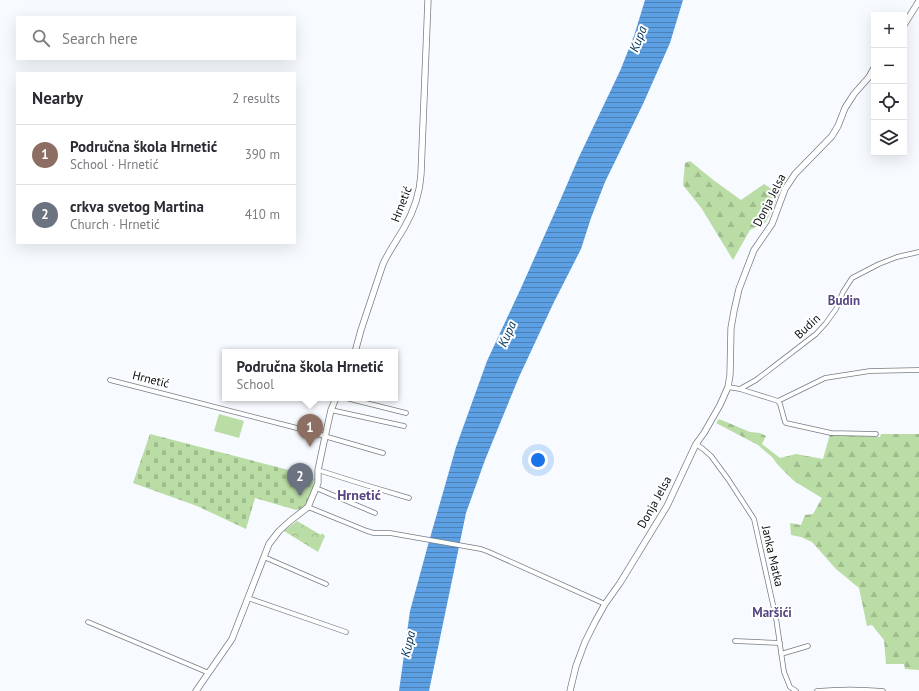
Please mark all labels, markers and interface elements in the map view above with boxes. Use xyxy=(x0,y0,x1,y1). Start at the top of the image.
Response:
map controls xyxy=(871,12,907,156)
button: + xyxy=(871,12,907,48)
search box xyxy=(16,16,296,60)
water label: Kupa xyxy=(625,23,651,55)
icon: search xyxy=(30,27,52,49)
text: Search here xyxy=(62,29,138,48)
button: − xyxy=(871,48,907,84)
button: locate xyxy=(871,84,907,120)
text: Nearby xyxy=(32,87,83,109)
text: 2 results xyxy=(232,90,280,107)
button: layers xyxy=(871,120,907,156)
text: Područna škola Hrnetić xyxy=(70,137,217,156)
text: 1 xyxy=(41,146,49,163)
text: 390 m xyxy=(245,146,280,163)
text: School · Hrnetić xyxy=(70,156,159,173)
street label: Donja Jelsa xyxy=(749,171,789,229)
street label: Hrnetić xyxy=(387,183,415,224)
text: crkva svetog Martina xyxy=(70,197,204,216)
text: 2 xyxy=(41,206,49,223)
text: 410 m xyxy=(245,206,280,223)
text: Church · Hrnetić xyxy=(70,216,160,233)
district label: Budin xyxy=(828,292,860,309)
street label: Budin xyxy=(791,310,823,342)
water label: Kupa xyxy=(494,318,520,350)
popup xyxy=(222,349,398,401)
text: Područna škola Hrnetić xyxy=(236,357,384,376)
street label: Hrnetić xyxy=(131,367,172,391)
text: School xyxy=(236,376,274,393)
pin: 1 xyxy=(297,414,323,447)
your location xyxy=(528,450,548,470)
pin: 2 xyxy=(287,463,313,496)
street label: Donja Jelsa xyxy=(634,473,674,531)
district label: Hrnetić xyxy=(337,486,381,504)
street label: Janka Matka xyxy=(758,523,787,588)
district label: Maršići xyxy=(752,604,792,621)
water label: Kupa xyxy=(397,628,419,659)

